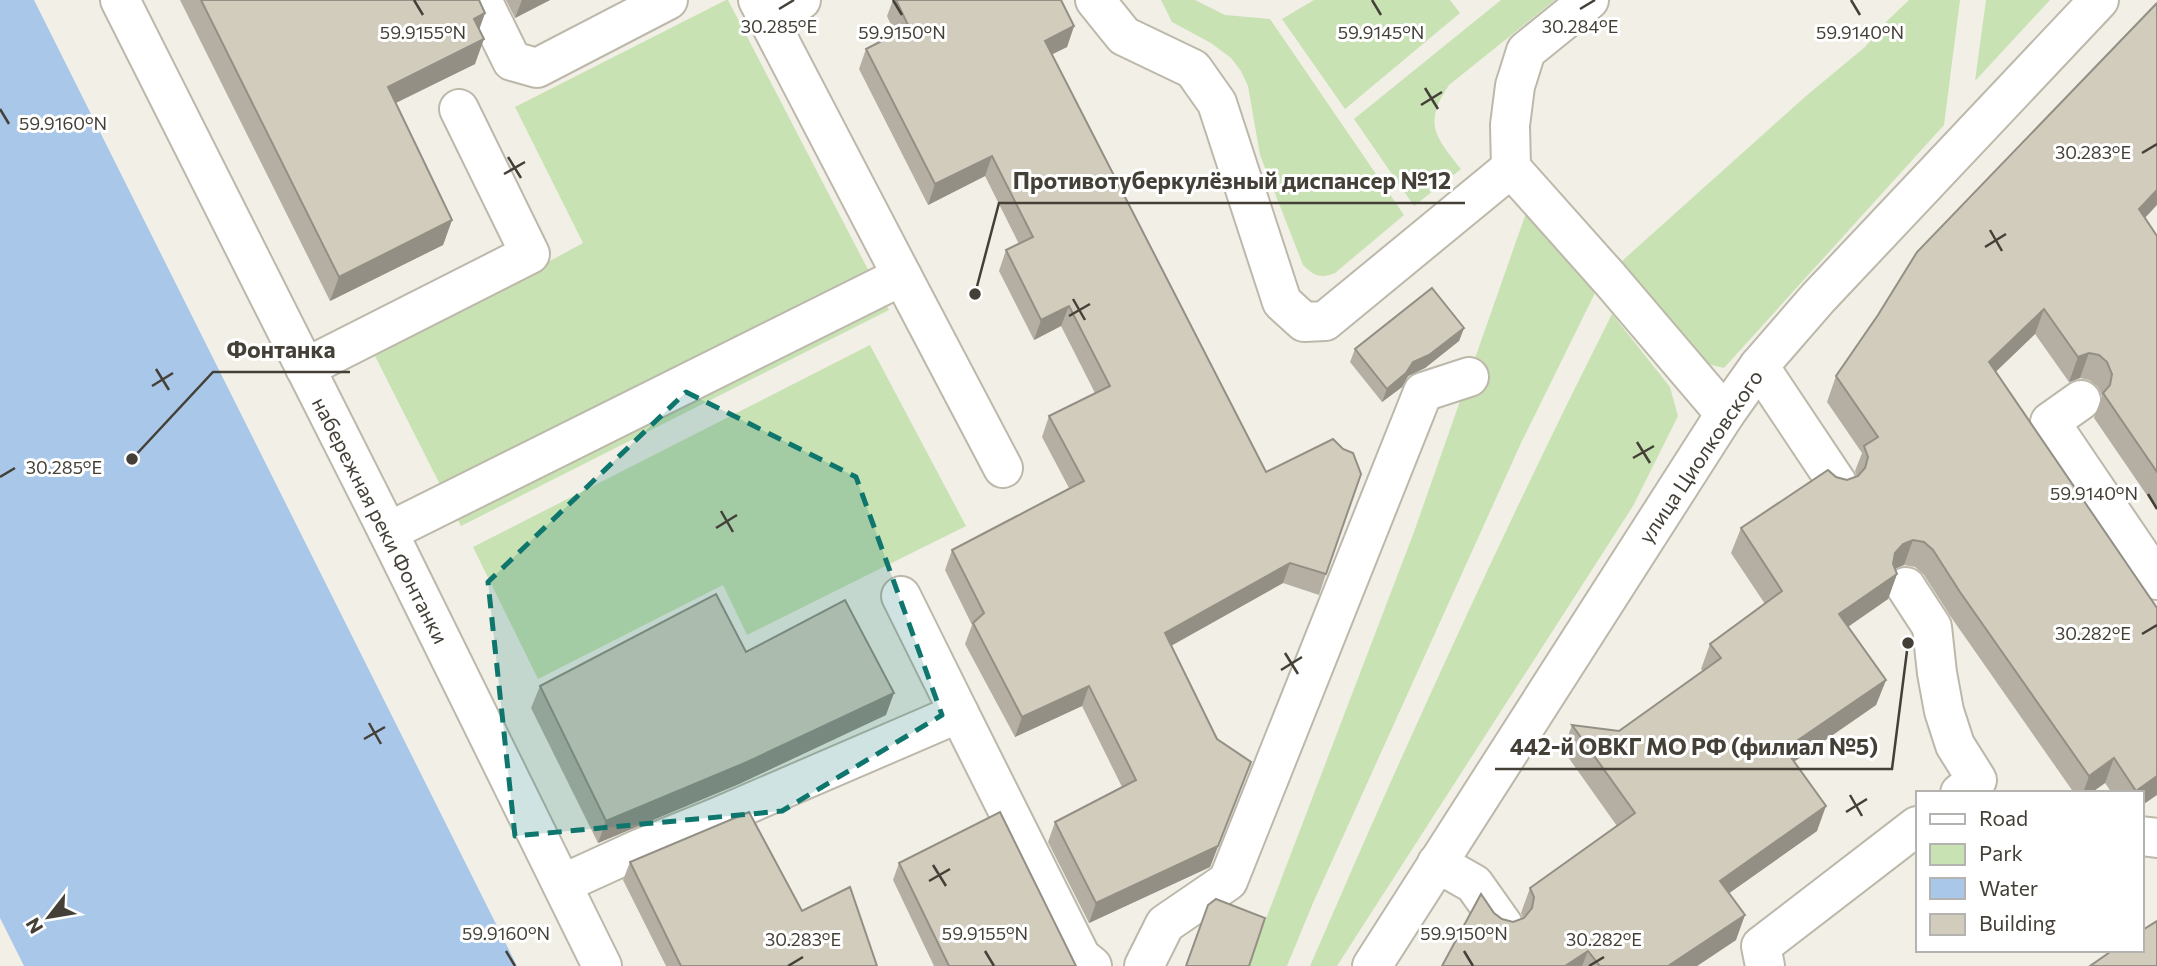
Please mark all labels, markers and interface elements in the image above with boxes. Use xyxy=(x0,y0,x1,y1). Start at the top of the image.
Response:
text: 30.285°E xyxy=(741,15,817,37)
text: 30.284°E xyxy=(1542,15,1618,37)
text: 59.9155°N xyxy=(380,21,466,43)
text: 59.9150°N xyxy=(858,21,946,43)
text: 59.9145°N xyxy=(1338,21,1424,43)
text: 59.9140°N xyxy=(1816,21,1904,43)
text: 59.9160°N xyxy=(19,112,107,134)
text: 30.283°E xyxy=(2055,141,2131,163)
callout: Противотуберкулёзный диспансер №12 xyxy=(999,159,1465,203)
text: Противотуберкулёзный диспансер №12 xyxy=(1013,166,1451,194)
callout: Фонтанка xyxy=(213,328,350,372)
text: Фонтанка xyxy=(226,335,336,363)
street label: улица Циолковского xyxy=(1633,365,1767,547)
street label: набережная реки Фонтанки xyxy=(308,392,454,648)
text: 30.285°E xyxy=(26,456,102,478)
text: 59.9140°N xyxy=(2050,482,2138,504)
text: 30.282°E xyxy=(2055,622,2131,644)
callout: 442-й ОВКГ МО РФ (филиал №5) xyxy=(1495,725,1892,769)
text: 442-й ОВКГ МО РФ (филиал №5) xyxy=(1510,732,1878,760)
legend xyxy=(1916,791,2143,952)
text: Road xyxy=(1979,805,2028,830)
text: Park xyxy=(1979,840,2023,865)
text: Water xyxy=(1979,875,2038,900)
north arrow xyxy=(14,882,84,952)
text: Building xyxy=(1979,910,2056,935)
text: N xyxy=(20,914,48,938)
text: 59.9160°N xyxy=(462,922,550,944)
text: 59.9155°N xyxy=(942,922,1028,944)
text: 59.9150°N xyxy=(1420,922,1508,944)
text: 30.283°E xyxy=(765,928,841,950)
text: 30.282°E xyxy=(1566,928,1642,950)

